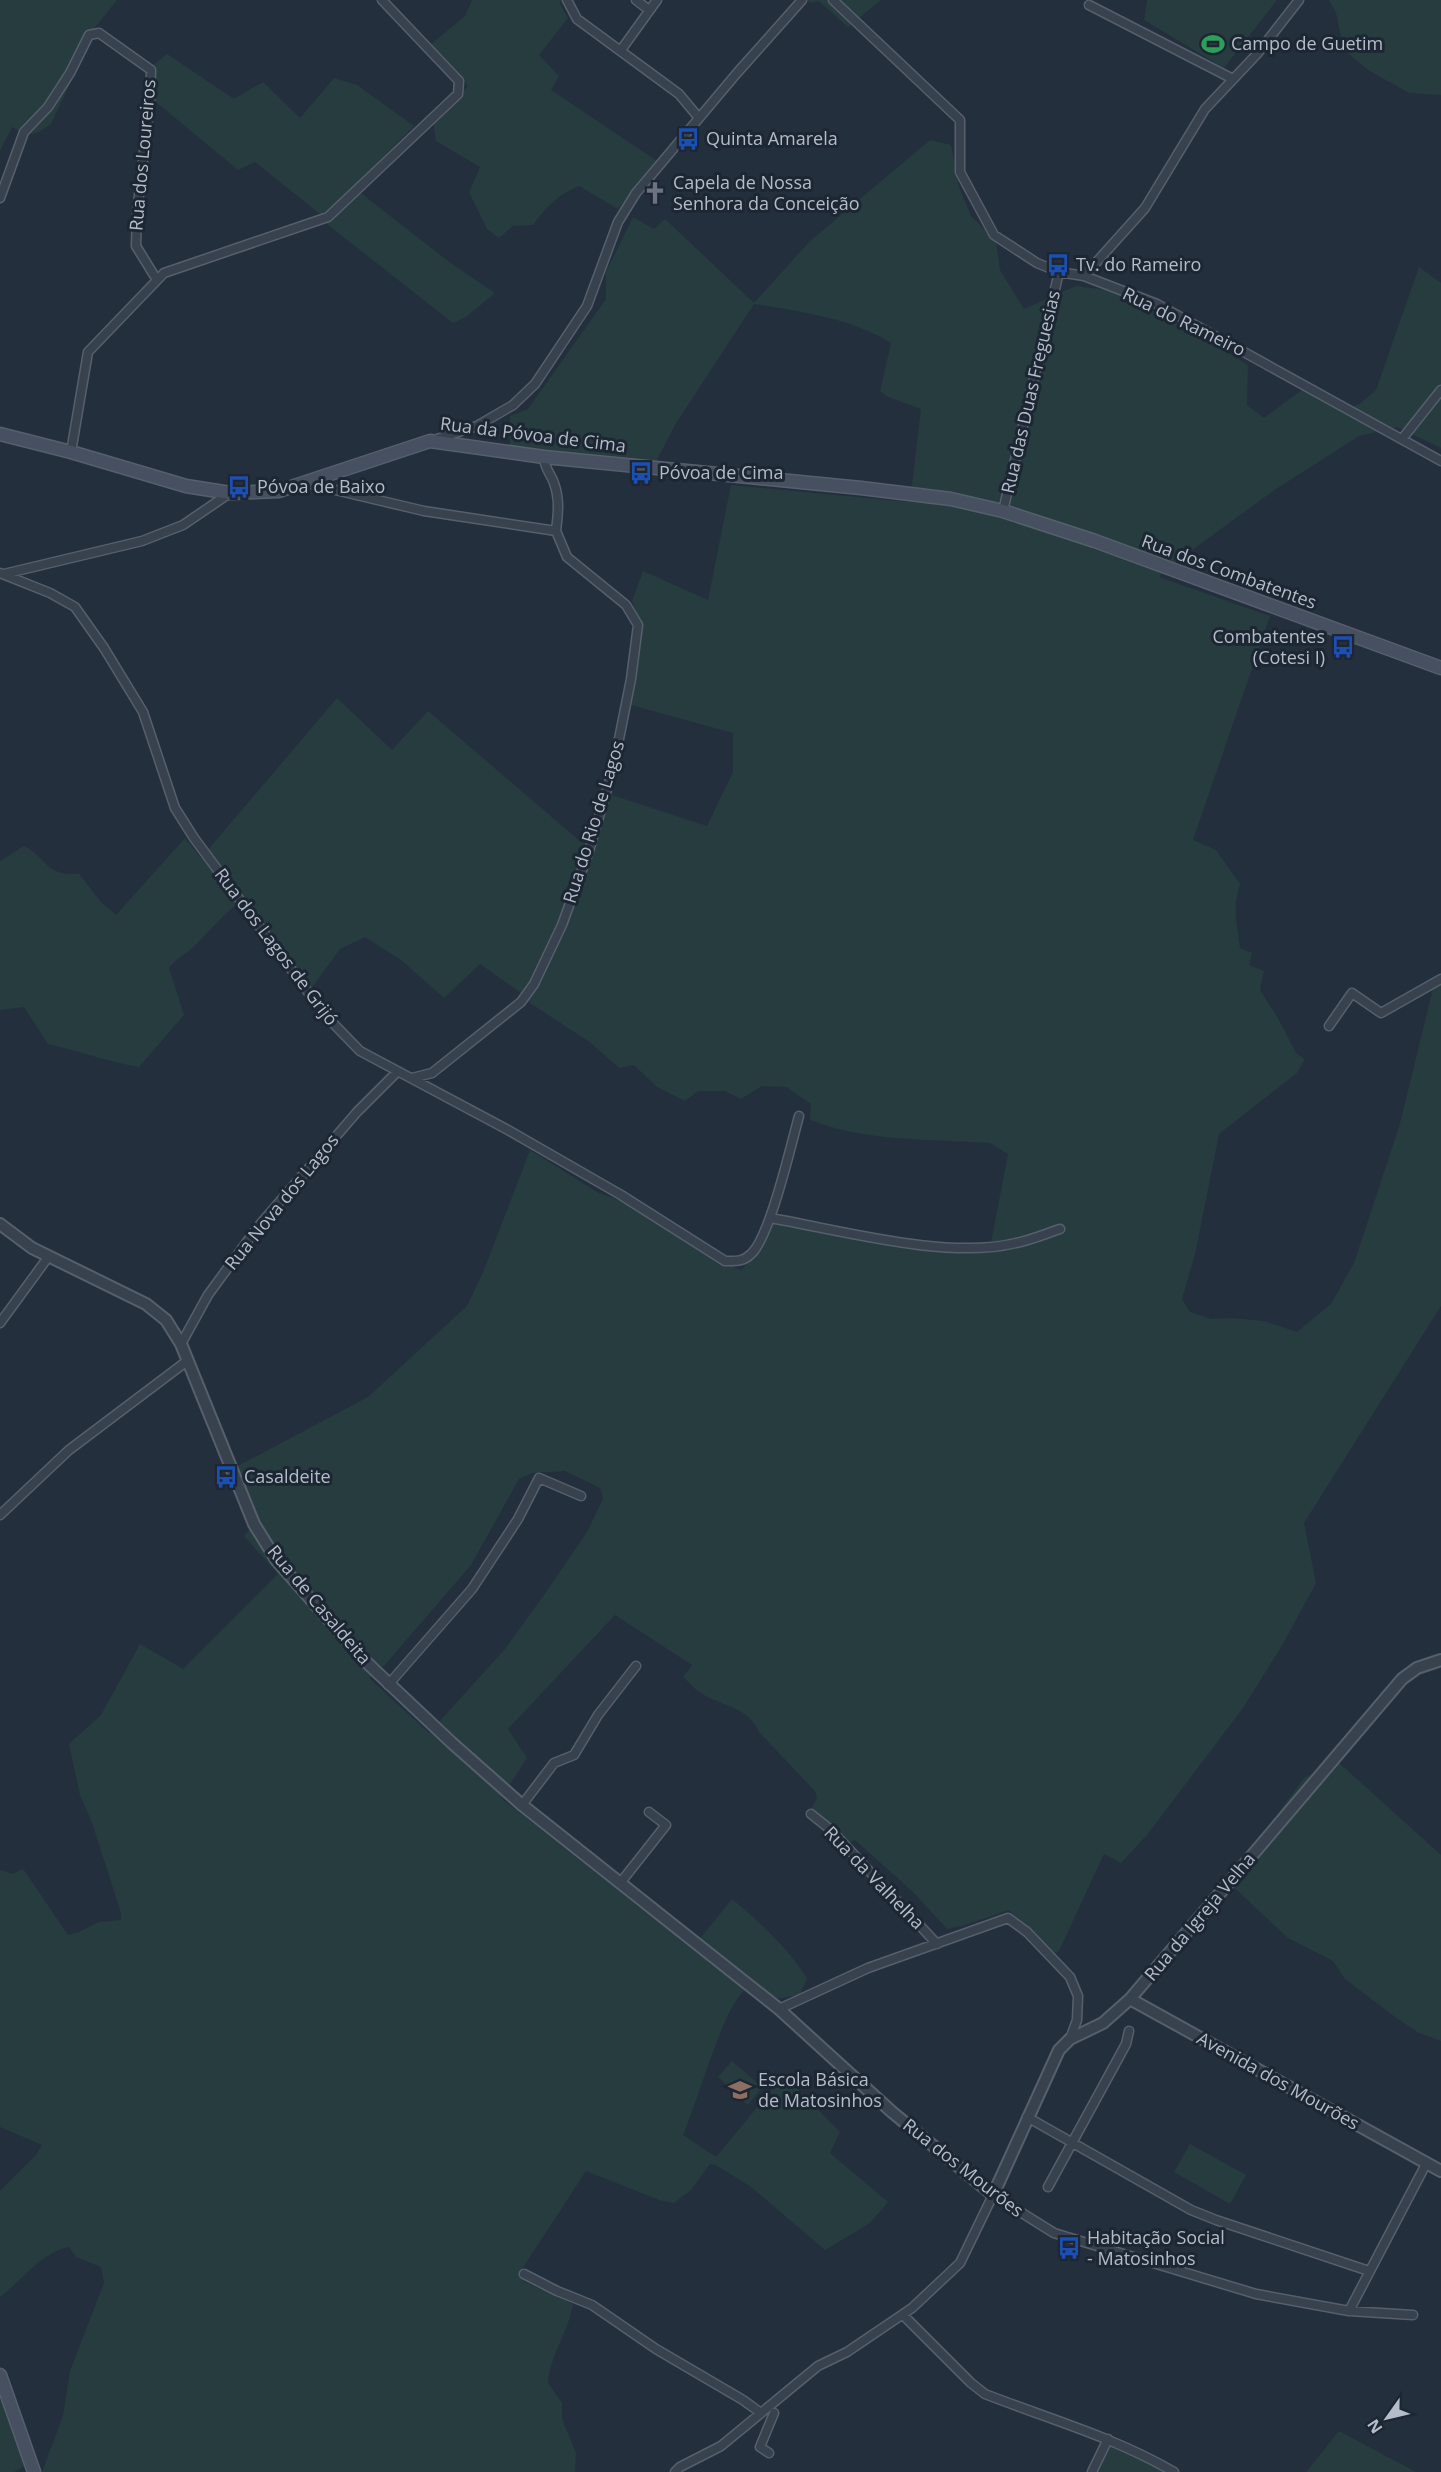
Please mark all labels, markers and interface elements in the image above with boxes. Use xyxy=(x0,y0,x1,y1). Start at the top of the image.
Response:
sports icon: Campo de Guetim xyxy=(1200,31,1226,57)
place label: Campo de Guetim xyxy=(1231,31,1383,55)
street label: Rua dos Loureiros xyxy=(123,78,161,232)
bus stop icon: Quinta Amarela xyxy=(675,126,701,152)
place label: Quinta Amarela xyxy=(706,126,838,150)
place label: Capela de Nossa Senhora da Conceição xyxy=(673,170,860,215)
church icon: Capela de Nossa Senhora da Conceição xyxy=(642,180,668,206)
bus stop icon: Tv. do Rameiro xyxy=(1045,252,1071,278)
place label: Tv. do Rameiro xyxy=(1076,252,1201,276)
street label: Rua do Rameiro xyxy=(1119,281,1250,361)
street label: Rua das Duas Freguesias xyxy=(995,288,1065,496)
street label: Rua da Póvoa de Cima xyxy=(439,411,627,457)
bus stop icon: Póvoa de Cima xyxy=(628,460,654,486)
place label: Póvoa de Cima xyxy=(659,460,784,484)
bus stop icon: Póvoa de Baixo xyxy=(226,474,252,500)
place label: Póvoa de Baixo xyxy=(257,474,385,498)
street label: Rua dos Combatentes xyxy=(1139,528,1320,614)
place label: Combatentes (Cotesi I) xyxy=(1212,624,1325,669)
bus stop icon: Combatentes (Cotesi I) xyxy=(1330,634,1356,660)
street label: Rua do Rio de Lagos xyxy=(557,737,629,906)
street label: Rua dos Lagos de Grijó xyxy=(210,863,344,1030)
street label: Rua Nova dos Lagos xyxy=(219,1128,344,1274)
bus stop icon: Casaldeite xyxy=(213,1464,239,1490)
place label: Casaldeite xyxy=(244,1464,331,1488)
street label: Rua de Casaldeita xyxy=(263,1540,377,1669)
street label: Rua da Valhelha xyxy=(819,1821,930,1934)
street label: Rua da Igreja Velha xyxy=(1138,1847,1260,1986)
street label: Avenida dos Mourões xyxy=(1193,2026,1364,2135)
place label: Escola Básica de Matosinhos xyxy=(758,2067,882,2112)
school or university icon: Escola Básica de Matosinhos xyxy=(727,2077,753,2103)
street label: Rua dos Mourões xyxy=(898,2113,1029,2222)
place label: Habitação Social - Matosinhos xyxy=(1087,2225,1225,2270)
bus stop icon: Habitação Social - Matosinhos xyxy=(1056,2235,1082,2261)
north arrow xyxy=(1357,2388,1417,2448)
text: N xyxy=(1362,2415,1387,2438)

